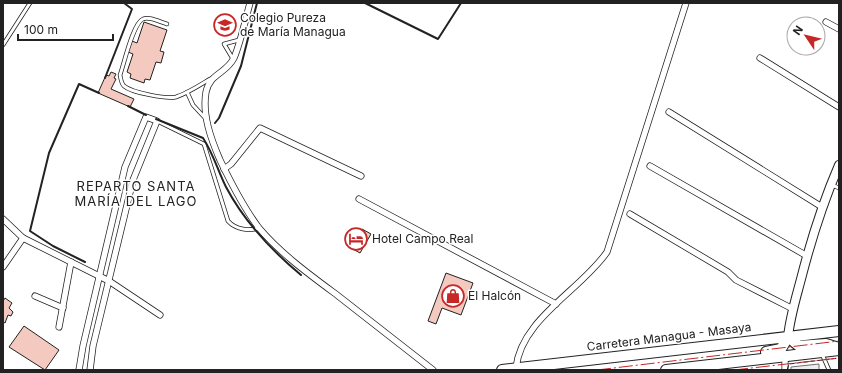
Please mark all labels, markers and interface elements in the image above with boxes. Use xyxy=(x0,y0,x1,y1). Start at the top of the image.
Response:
place label: Colegio Pureza de María Managua xyxy=(240,10,346,39)
school or university icon: Colegio Pureza de María Managua xyxy=(212,12,238,38)
scale bar xyxy=(18,16,113,42)
north arrow xyxy=(786,16,826,56)
text: 100 m xyxy=(24,22,58,37)
text: N xyxy=(790,23,806,38)
district label: REPARTO SANTA MARÍA DEL LAGO xyxy=(75,178,197,209)
hotel icon: Hotel Campo Real xyxy=(343,226,369,252)
place label: Hotel Campo Real xyxy=(372,231,473,246)
shop icon: El Halcón xyxy=(440,283,466,309)
place label: El Halcón xyxy=(468,288,521,303)
street label: Carretera Managua - Masaya xyxy=(586,319,752,354)

